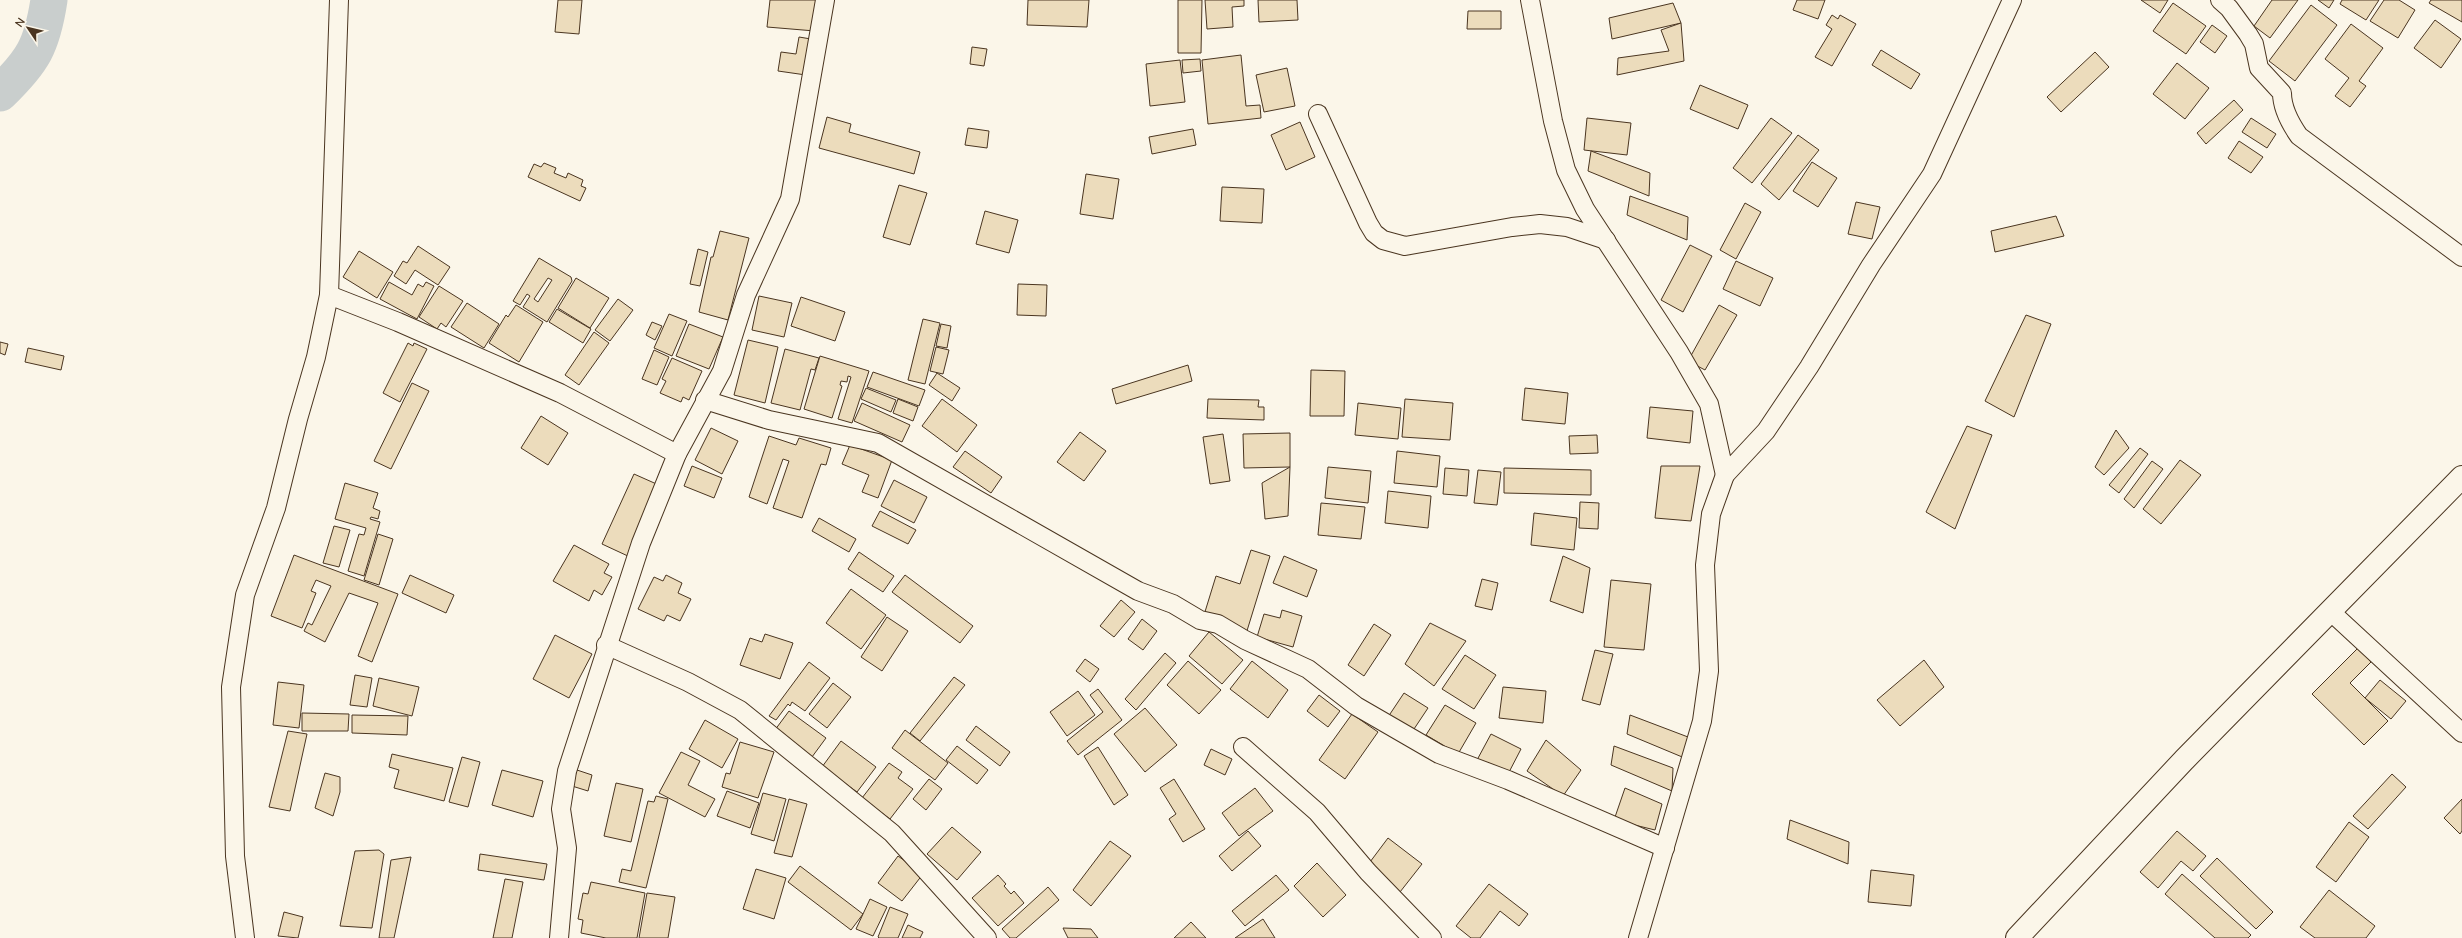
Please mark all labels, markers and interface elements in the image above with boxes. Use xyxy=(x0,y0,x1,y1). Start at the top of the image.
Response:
north arrow xyxy=(8,8,48,48)
text: N xyxy=(12,15,28,30)

